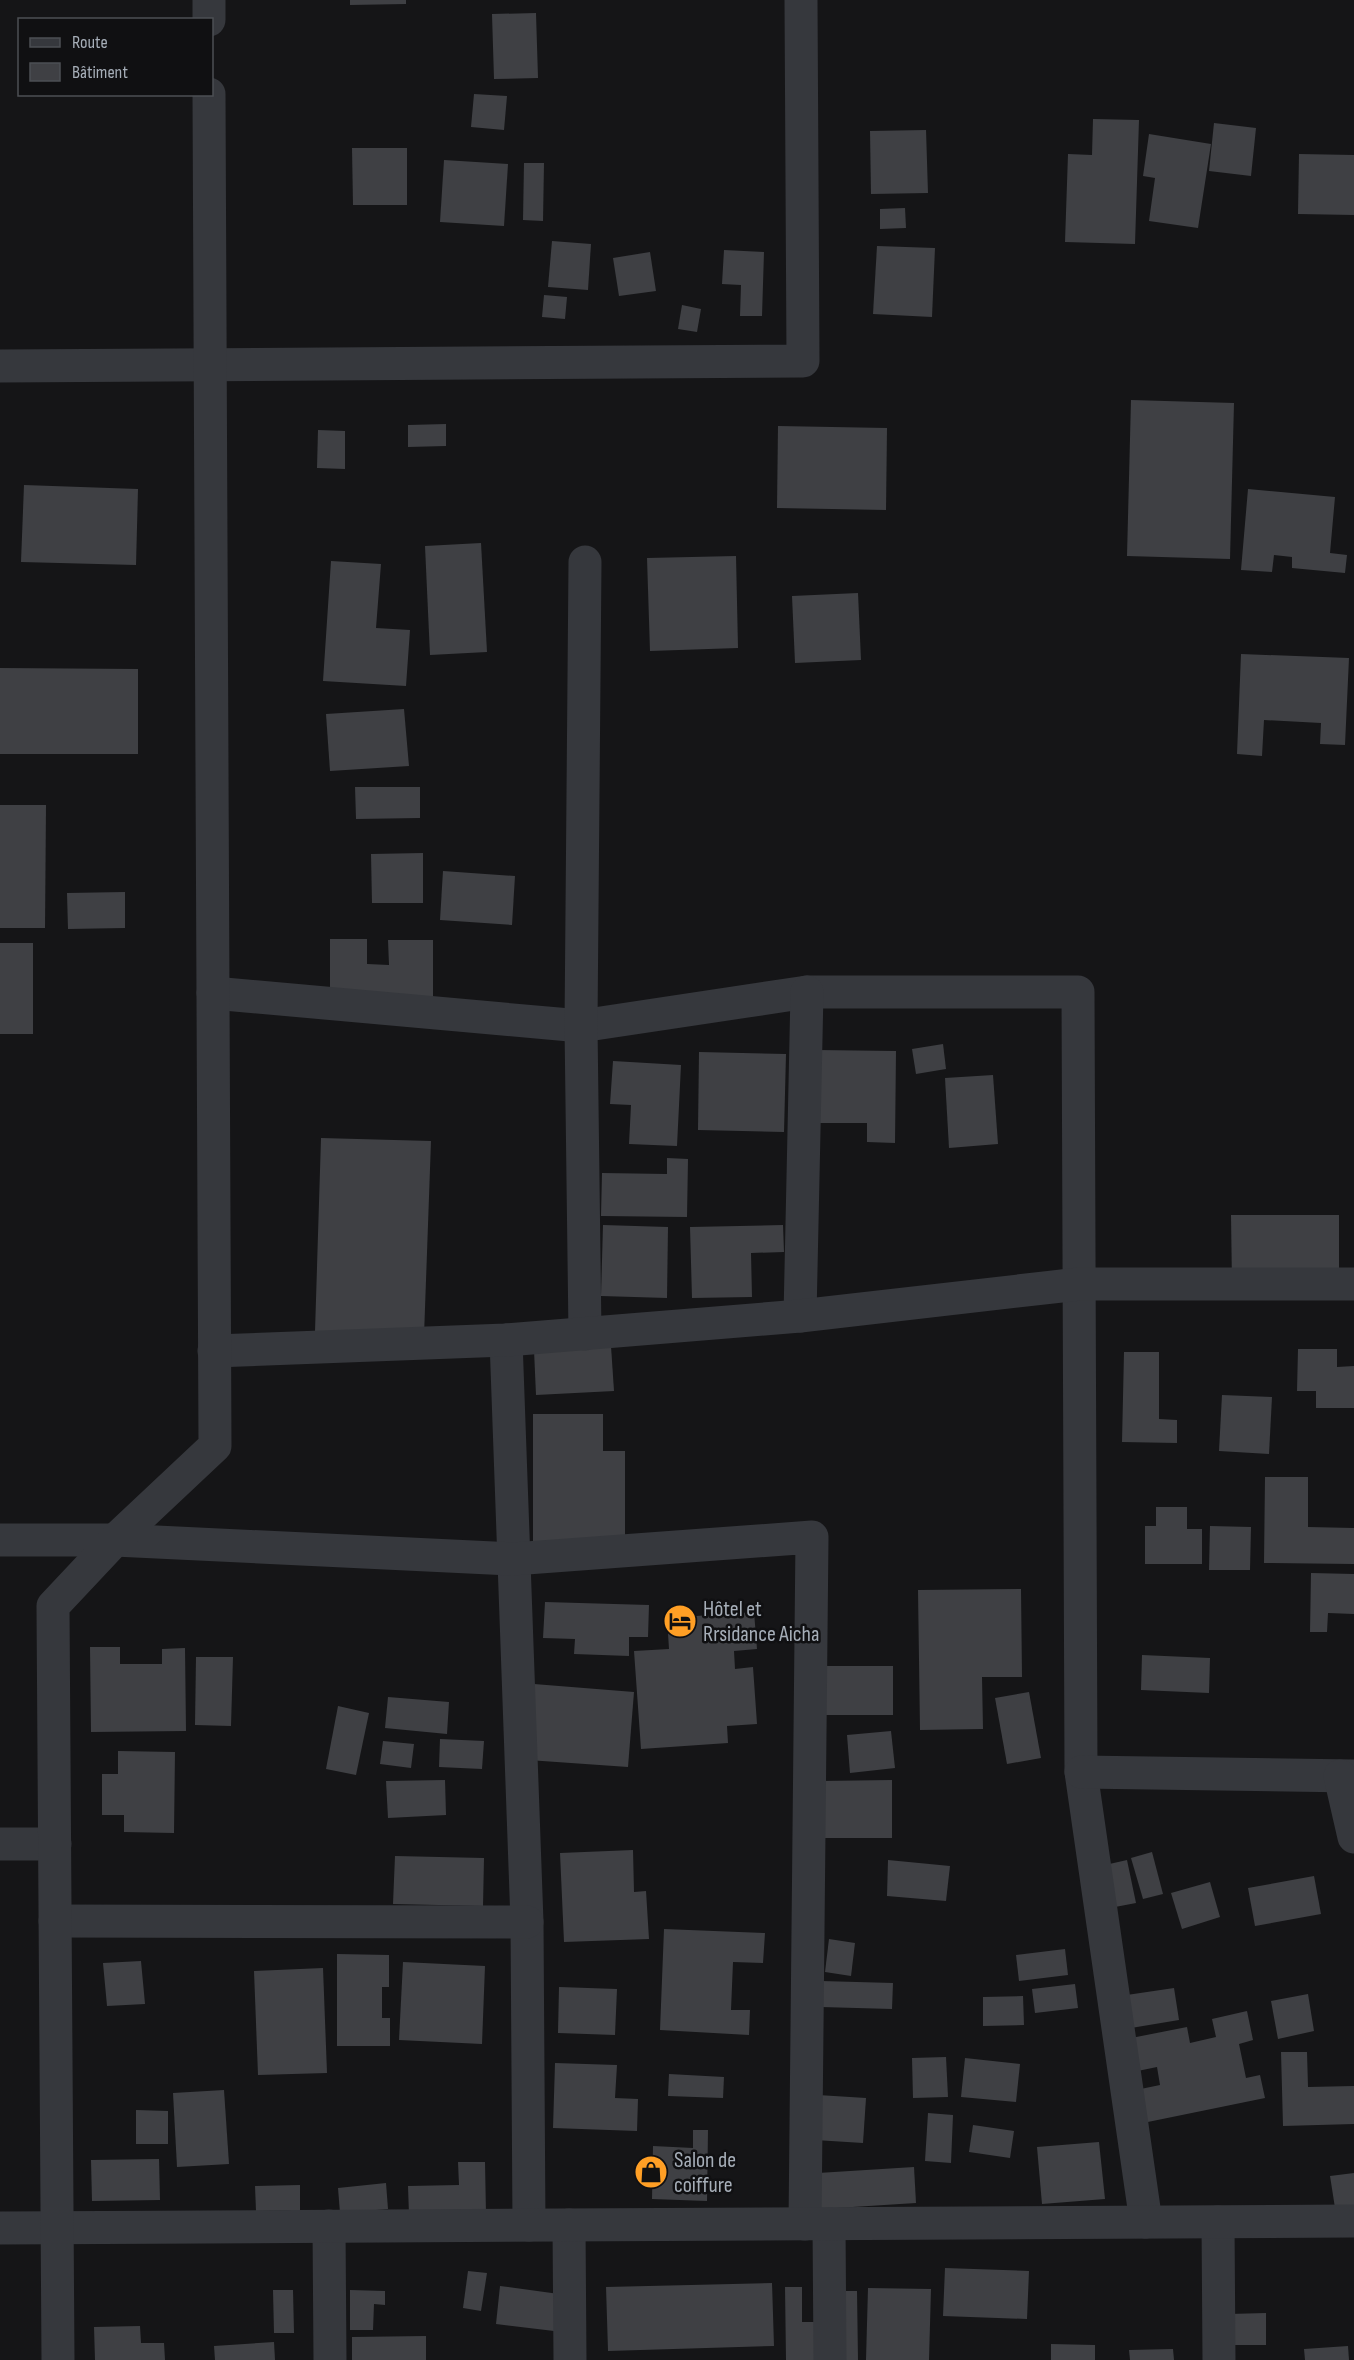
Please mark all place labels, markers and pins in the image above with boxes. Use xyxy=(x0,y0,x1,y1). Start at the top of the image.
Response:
place label: Hôtel et Rrsidance Aicha xyxy=(703,1596,819,1648)
hotel icon: Hôtel et Rrsidance Aicha xyxy=(662,1603,698,1639)
place label: Salon de coiffure xyxy=(674,2147,736,2199)
shop icon: Salon de coiffure xyxy=(633,2154,669,2190)

